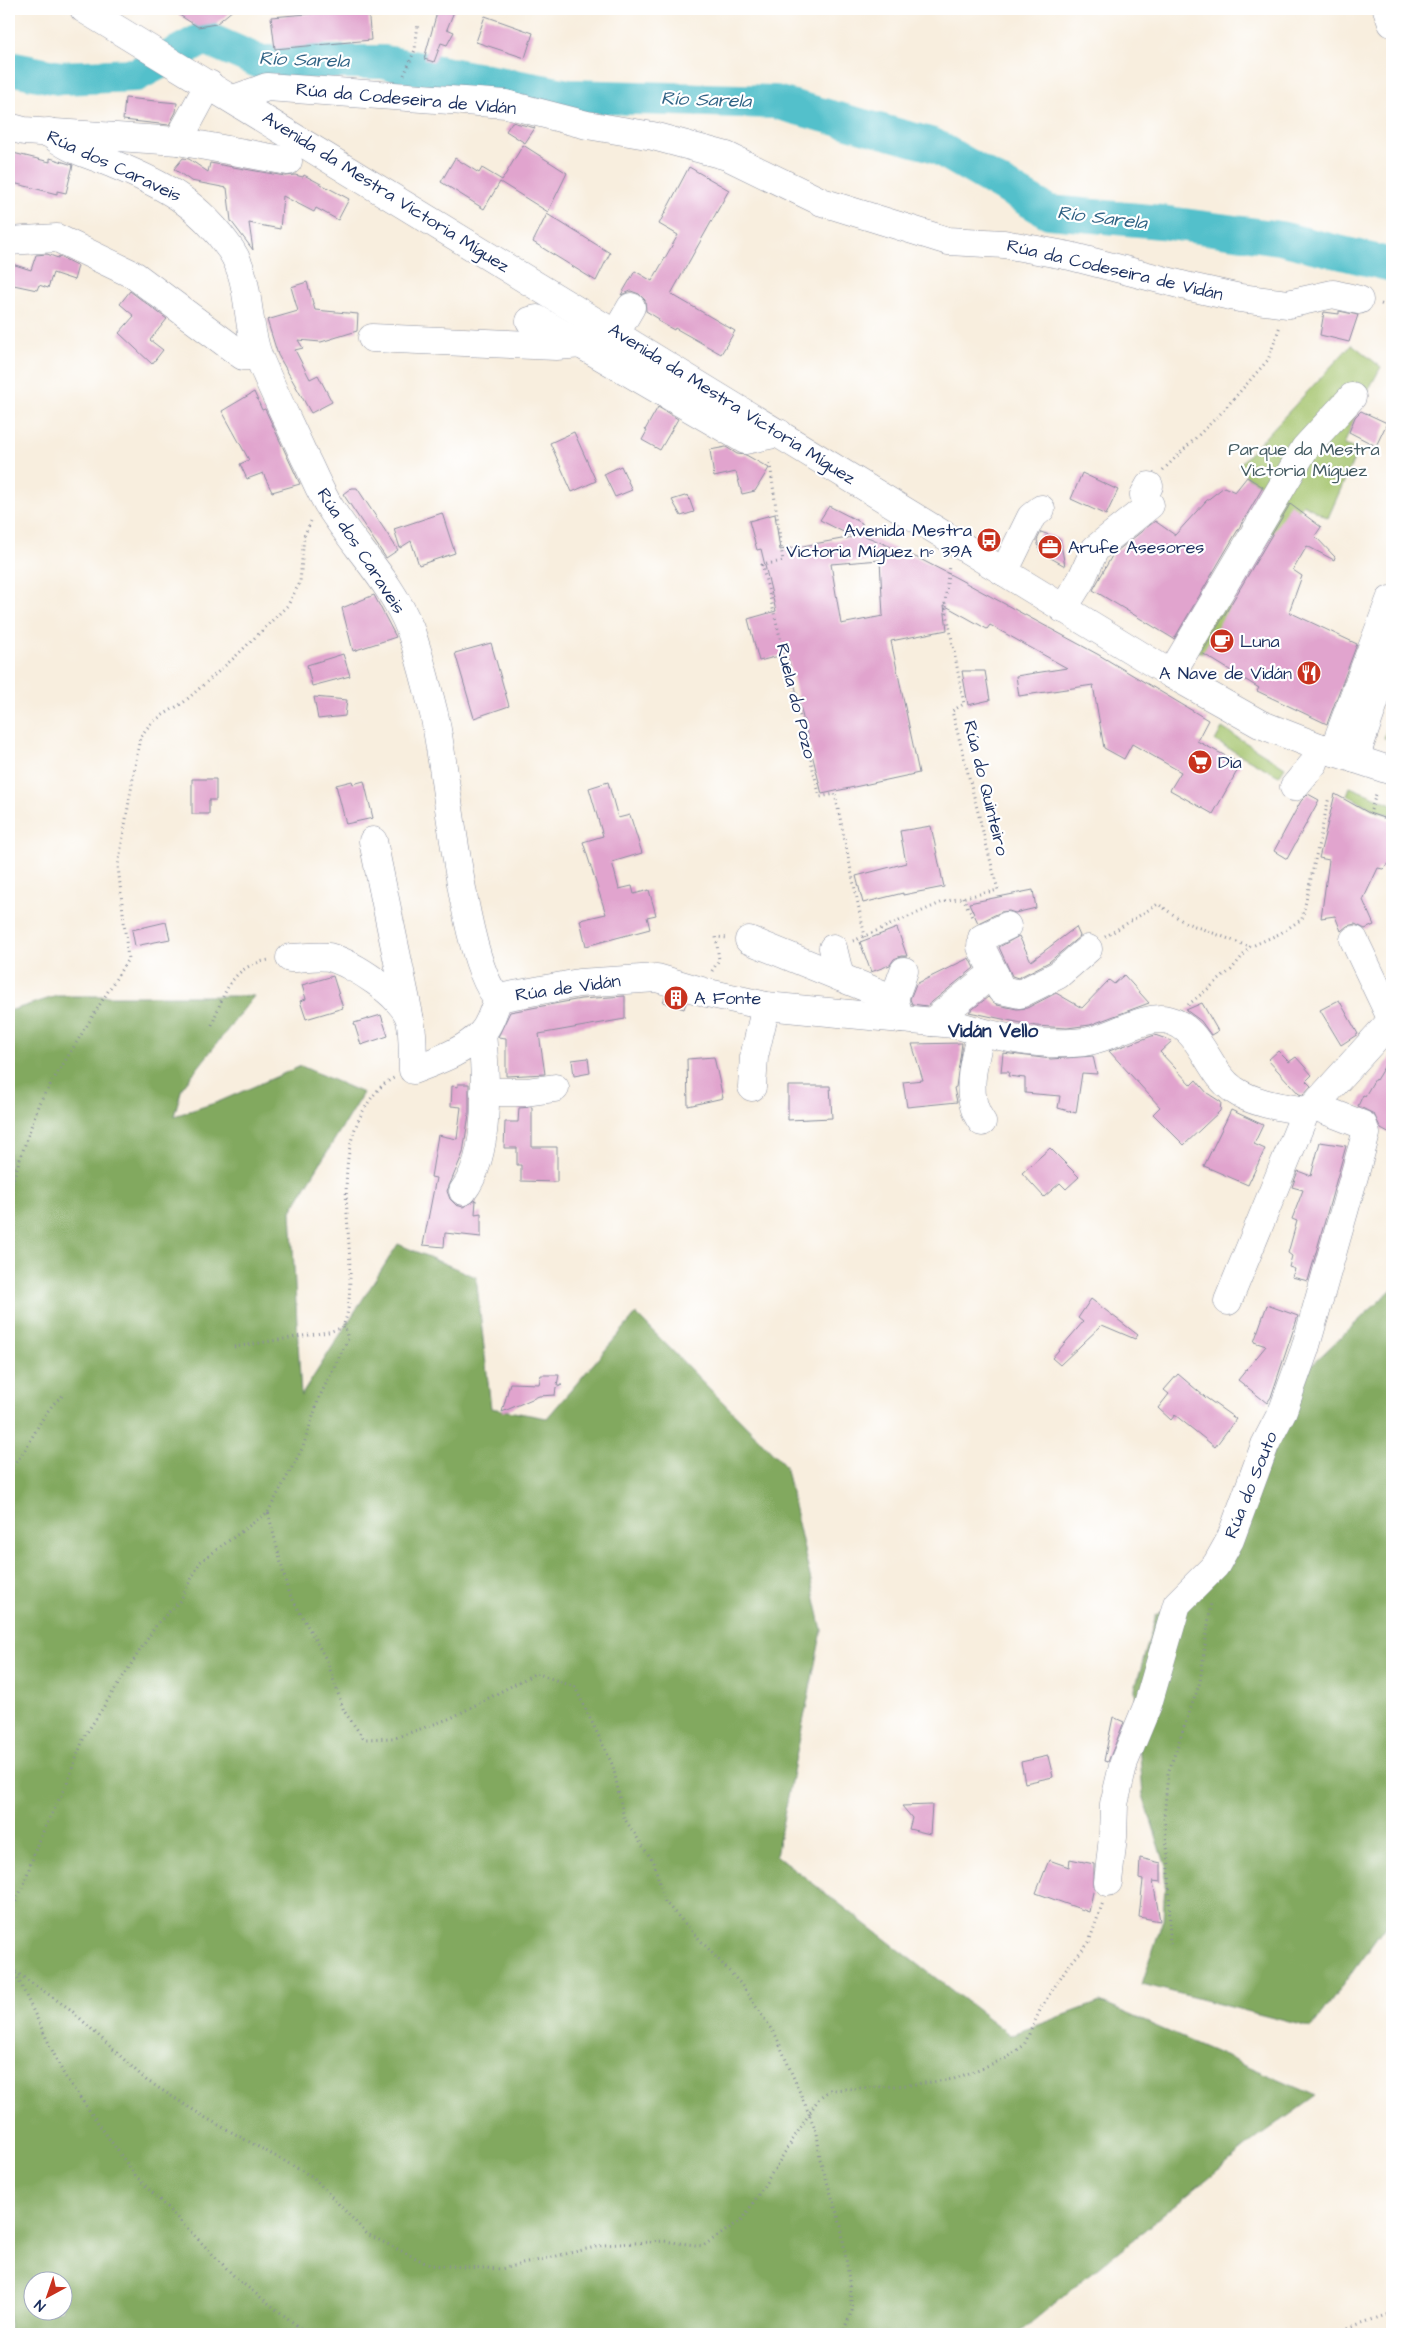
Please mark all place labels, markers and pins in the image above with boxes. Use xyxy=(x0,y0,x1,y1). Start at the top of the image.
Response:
place label: Avenida Mestra Victoria Míguez nº 39A xyxy=(786,518,972,565)
bus stop icon: Avenida Mestra Victoria Míguez nº 39A xyxy=(976,527,1002,553)
office icon: Arufe Asesores xyxy=(1037,534,1063,560)
place label: Arufe Asesores xyxy=(1068,535,1204,560)
cafe icon: Luna xyxy=(1209,628,1235,654)
place label: Luna xyxy=(1240,629,1280,654)
restaurant icon: A Nave de Vidán xyxy=(1296,660,1322,686)
place label: A Nave de Vidán xyxy=(1159,661,1292,686)
supermarket icon: Dia xyxy=(1187,749,1213,775)
place label: Dia xyxy=(1218,750,1242,775)
building icon: A Fonte xyxy=(663,985,689,1011)
place label: A Fonte xyxy=(694,986,762,1011)

